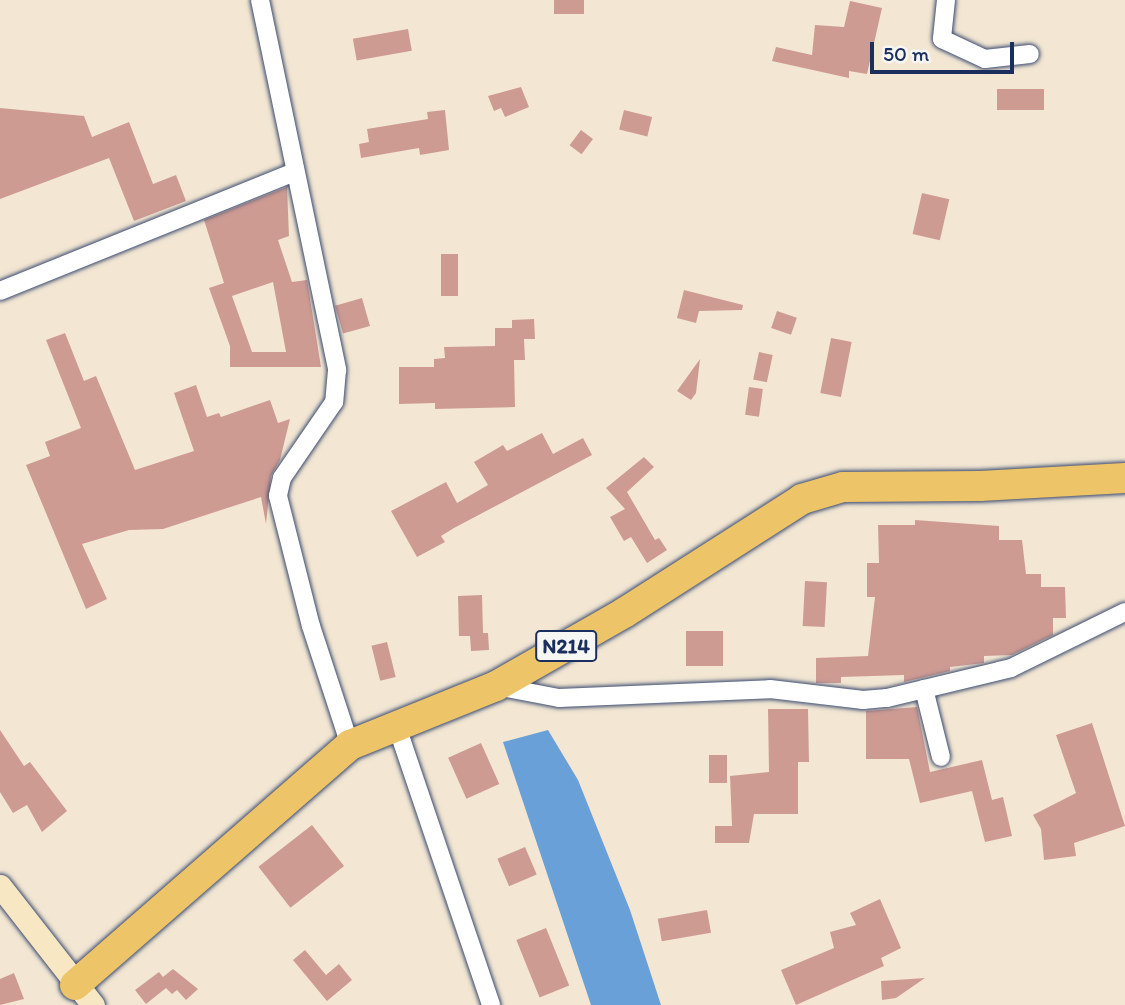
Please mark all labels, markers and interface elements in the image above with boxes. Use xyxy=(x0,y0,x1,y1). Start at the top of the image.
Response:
scale bar xyxy=(873,28,1016,72)
text: 50 m xyxy=(883,41,929,66)
road number: N214 xyxy=(534,628,598,664)

